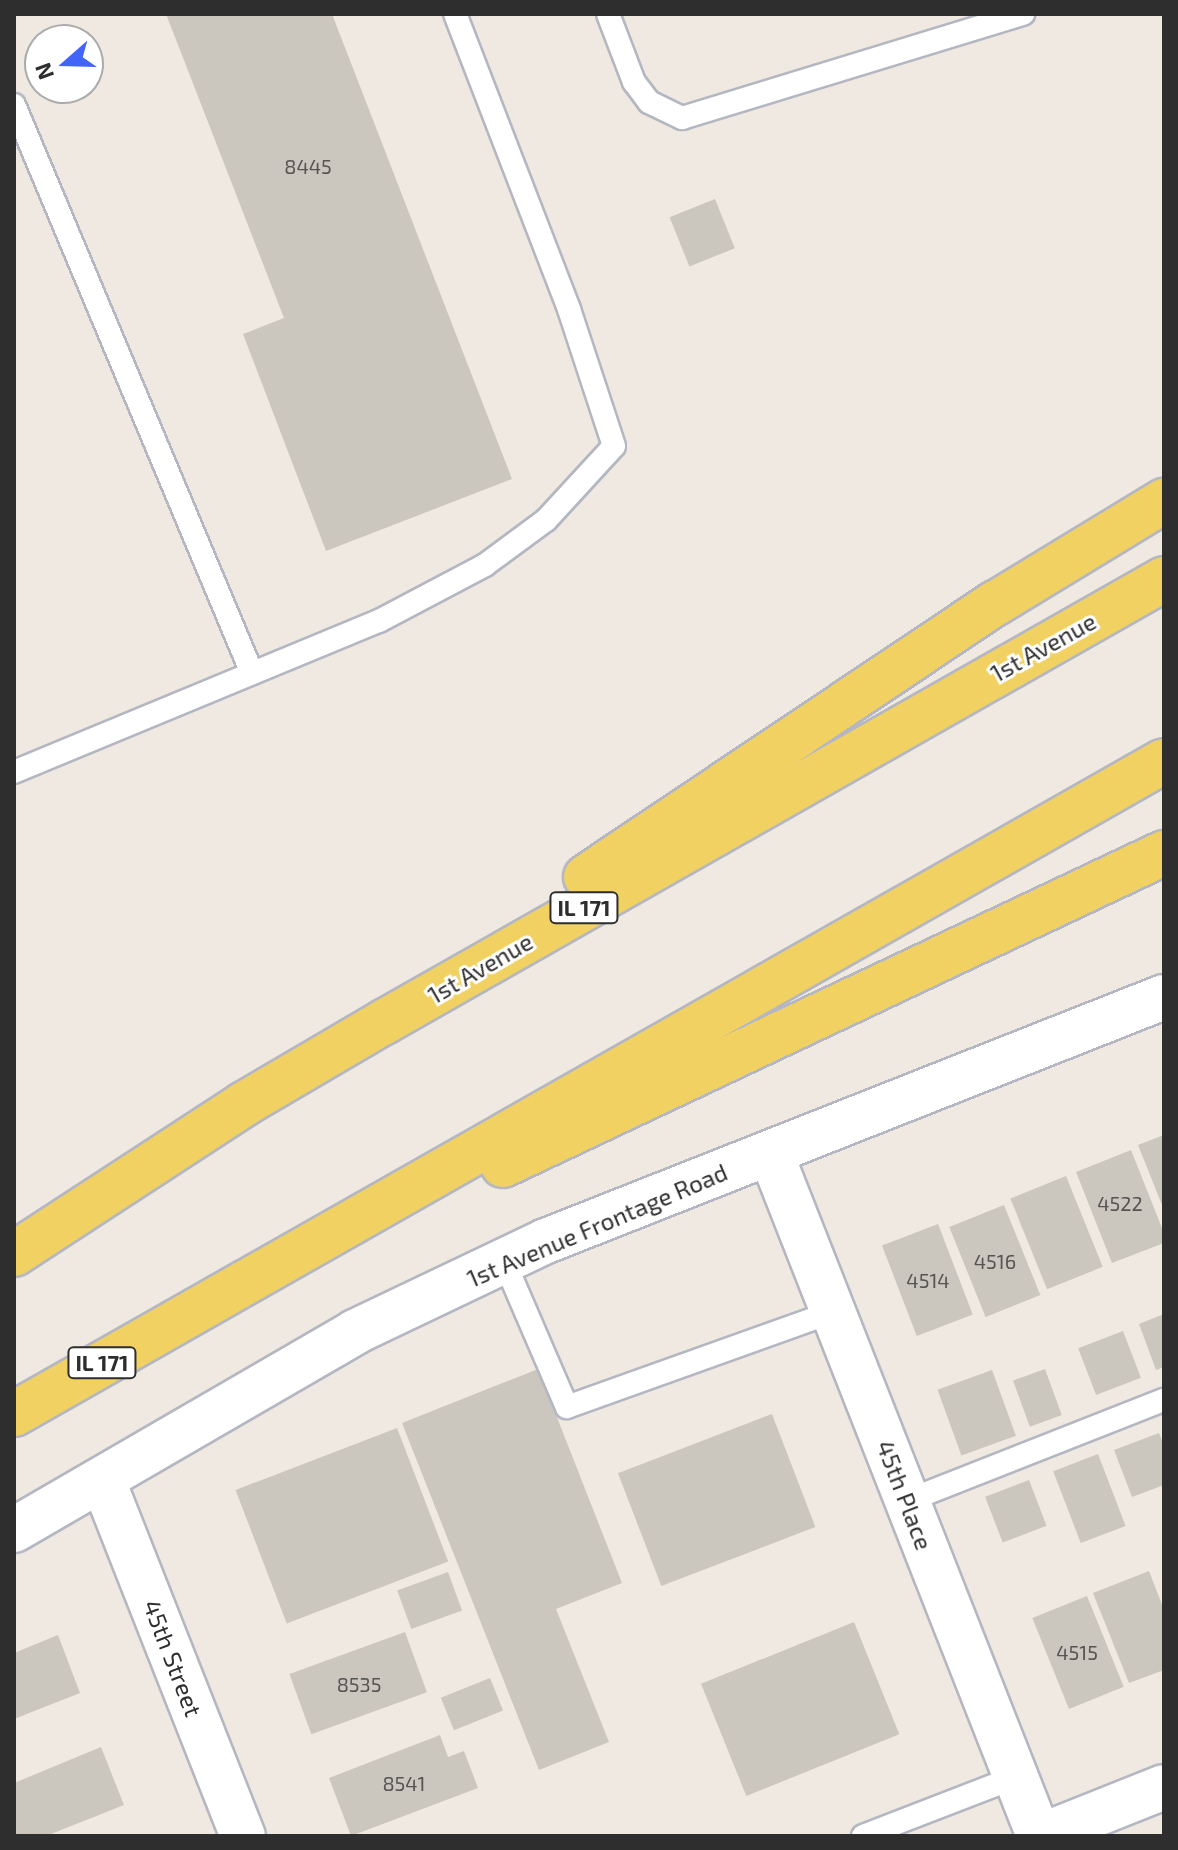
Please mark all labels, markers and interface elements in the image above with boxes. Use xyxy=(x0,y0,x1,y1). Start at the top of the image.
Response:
north arrow xyxy=(24,24,104,104)
text: N xyxy=(28,60,58,83)
house number: 8445 xyxy=(284,154,332,178)
street label: 1st Avenue xyxy=(985,606,1101,688)
road number: IL 171 xyxy=(548,890,620,926)
street label: 1st Avenue xyxy=(422,926,538,1010)
street label: 1st Avenue Frontage Road xyxy=(462,1157,732,1293)
house number: 4522 xyxy=(1097,1191,1143,1215)
house number: 4516 xyxy=(974,1249,1016,1273)
house number: 4514 xyxy=(906,1268,950,1292)
road number: IL 171 xyxy=(66,1345,138,1381)
street label: 45th Place xyxy=(871,1436,939,1554)
street label: 45th Street xyxy=(138,1596,208,1720)
house number: 4515 xyxy=(1056,1640,1098,1664)
house number: 8535 xyxy=(337,1672,381,1696)
house number: 8541 xyxy=(382,1771,426,1795)

